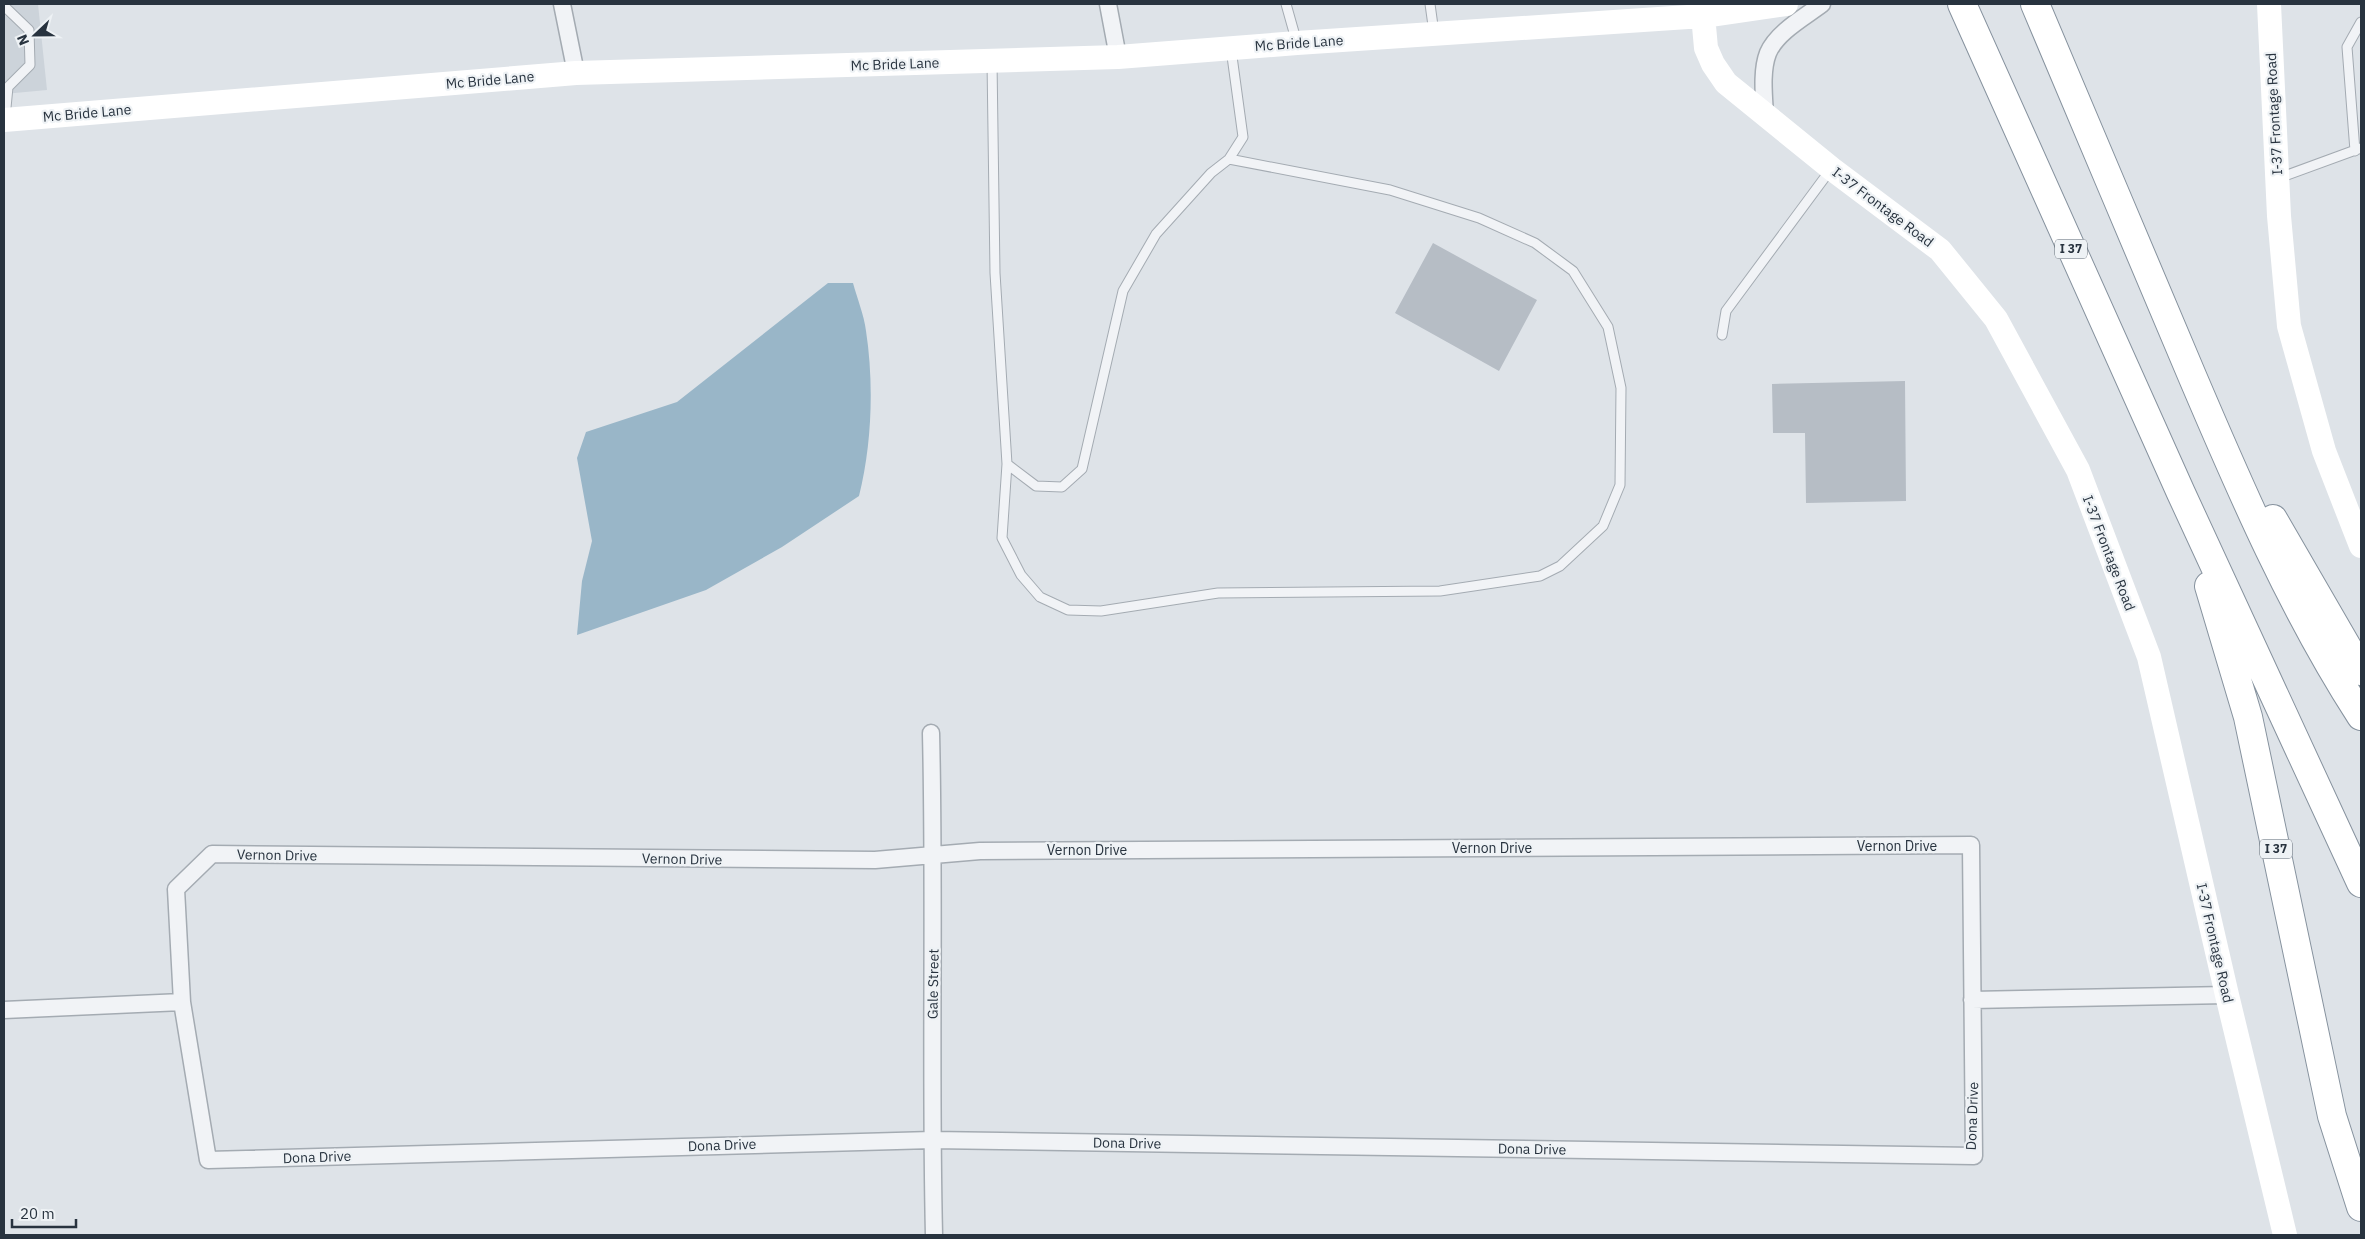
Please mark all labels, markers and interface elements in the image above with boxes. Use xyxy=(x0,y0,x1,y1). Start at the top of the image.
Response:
north arrow xyxy=(10,10,60,60)
street label: Mc Bride Lane xyxy=(1254,31,1344,55)
text: N xyxy=(13,32,33,48)
street label: Mc Bride Lane xyxy=(850,53,940,75)
street label: I-37 Frontage Road xyxy=(2262,53,2286,175)
street label: Mc Bride Lane xyxy=(445,67,535,93)
street label: Mc Bride Lane xyxy=(42,100,132,126)
street label: I-37 Frontage Road xyxy=(1829,163,1937,251)
road number: I 37 xyxy=(2055,240,2087,258)
street label: I-37 Frontage Road xyxy=(2079,493,2139,613)
street label: Vernon Drive xyxy=(1857,837,1938,855)
street label: Vernon Drive xyxy=(1452,839,1533,857)
road number: I 37 xyxy=(2260,840,2292,859)
street label: Vernon Drive xyxy=(1047,841,1128,859)
street label: Vernon Drive xyxy=(237,845,318,865)
street label: Vernon Drive xyxy=(642,849,723,869)
street label: I-37 Frontage Road xyxy=(2192,881,2238,1005)
street label: Gale Street xyxy=(923,949,943,1019)
street label: Dona Drive xyxy=(1962,1081,1982,1151)
street label: Dona Drive xyxy=(1093,1133,1162,1153)
street label: Dona Drive xyxy=(687,1135,757,1155)
street label: Dona Drive xyxy=(1498,1139,1567,1159)
street label: Dona Drive xyxy=(282,1147,352,1167)
scale bar xyxy=(12,1196,76,1228)
text: 20 m xyxy=(20,1204,55,1223)

